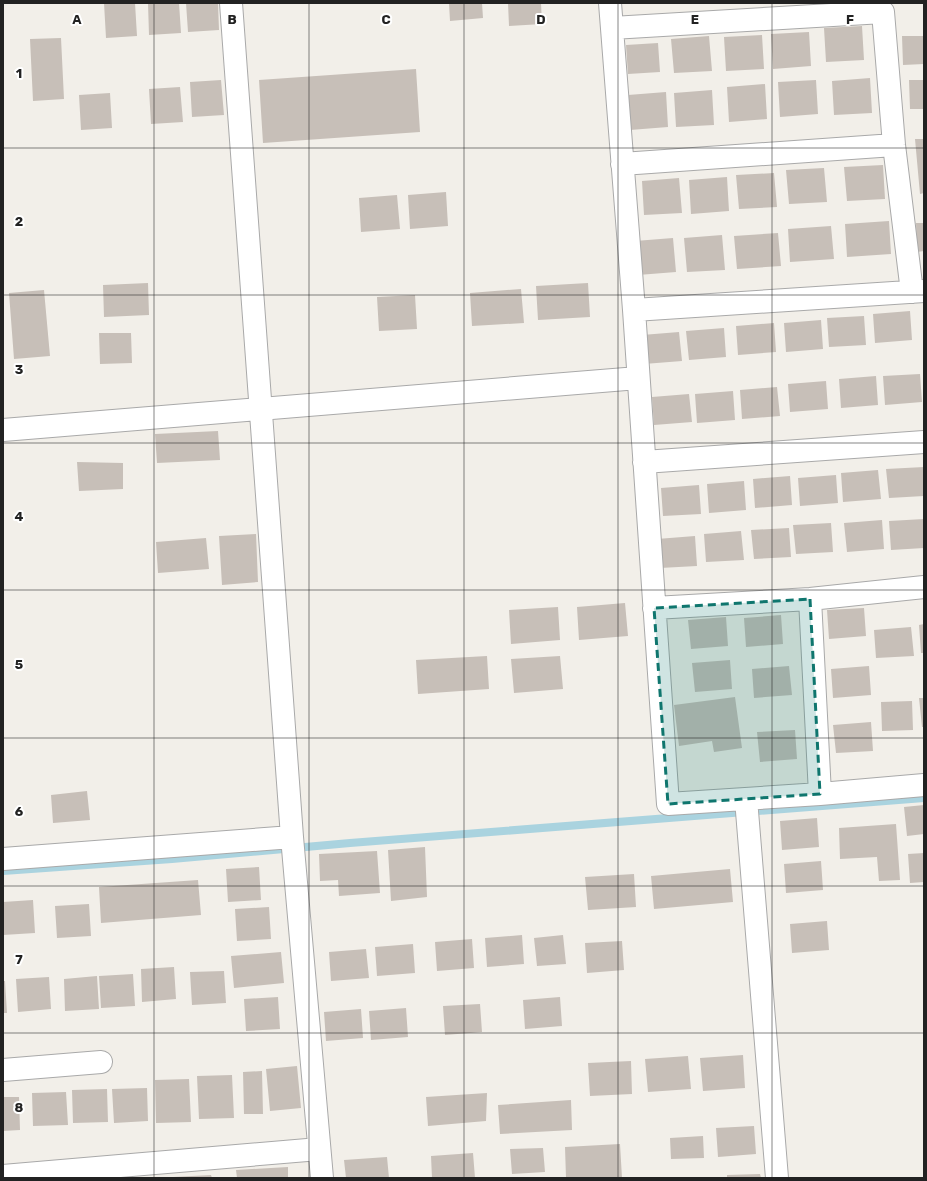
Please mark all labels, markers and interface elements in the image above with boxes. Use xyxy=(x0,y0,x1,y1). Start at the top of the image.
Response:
text: A xyxy=(72,12,82,27)
text: B xyxy=(227,12,237,27)
text: C xyxy=(381,12,391,27)
text: D xyxy=(536,12,546,27)
text: E xyxy=(691,12,699,27)
text: F xyxy=(846,12,854,27)
text: 1 xyxy=(16,66,22,81)
text: 2 xyxy=(15,214,23,229)
text: 3 xyxy=(15,362,24,377)
text: 4 xyxy=(15,509,24,524)
text: 5 xyxy=(15,657,23,672)
text: 6 xyxy=(15,804,24,819)
text: 7 xyxy=(15,952,23,967)
text: 8 xyxy=(15,1100,24,1115)

